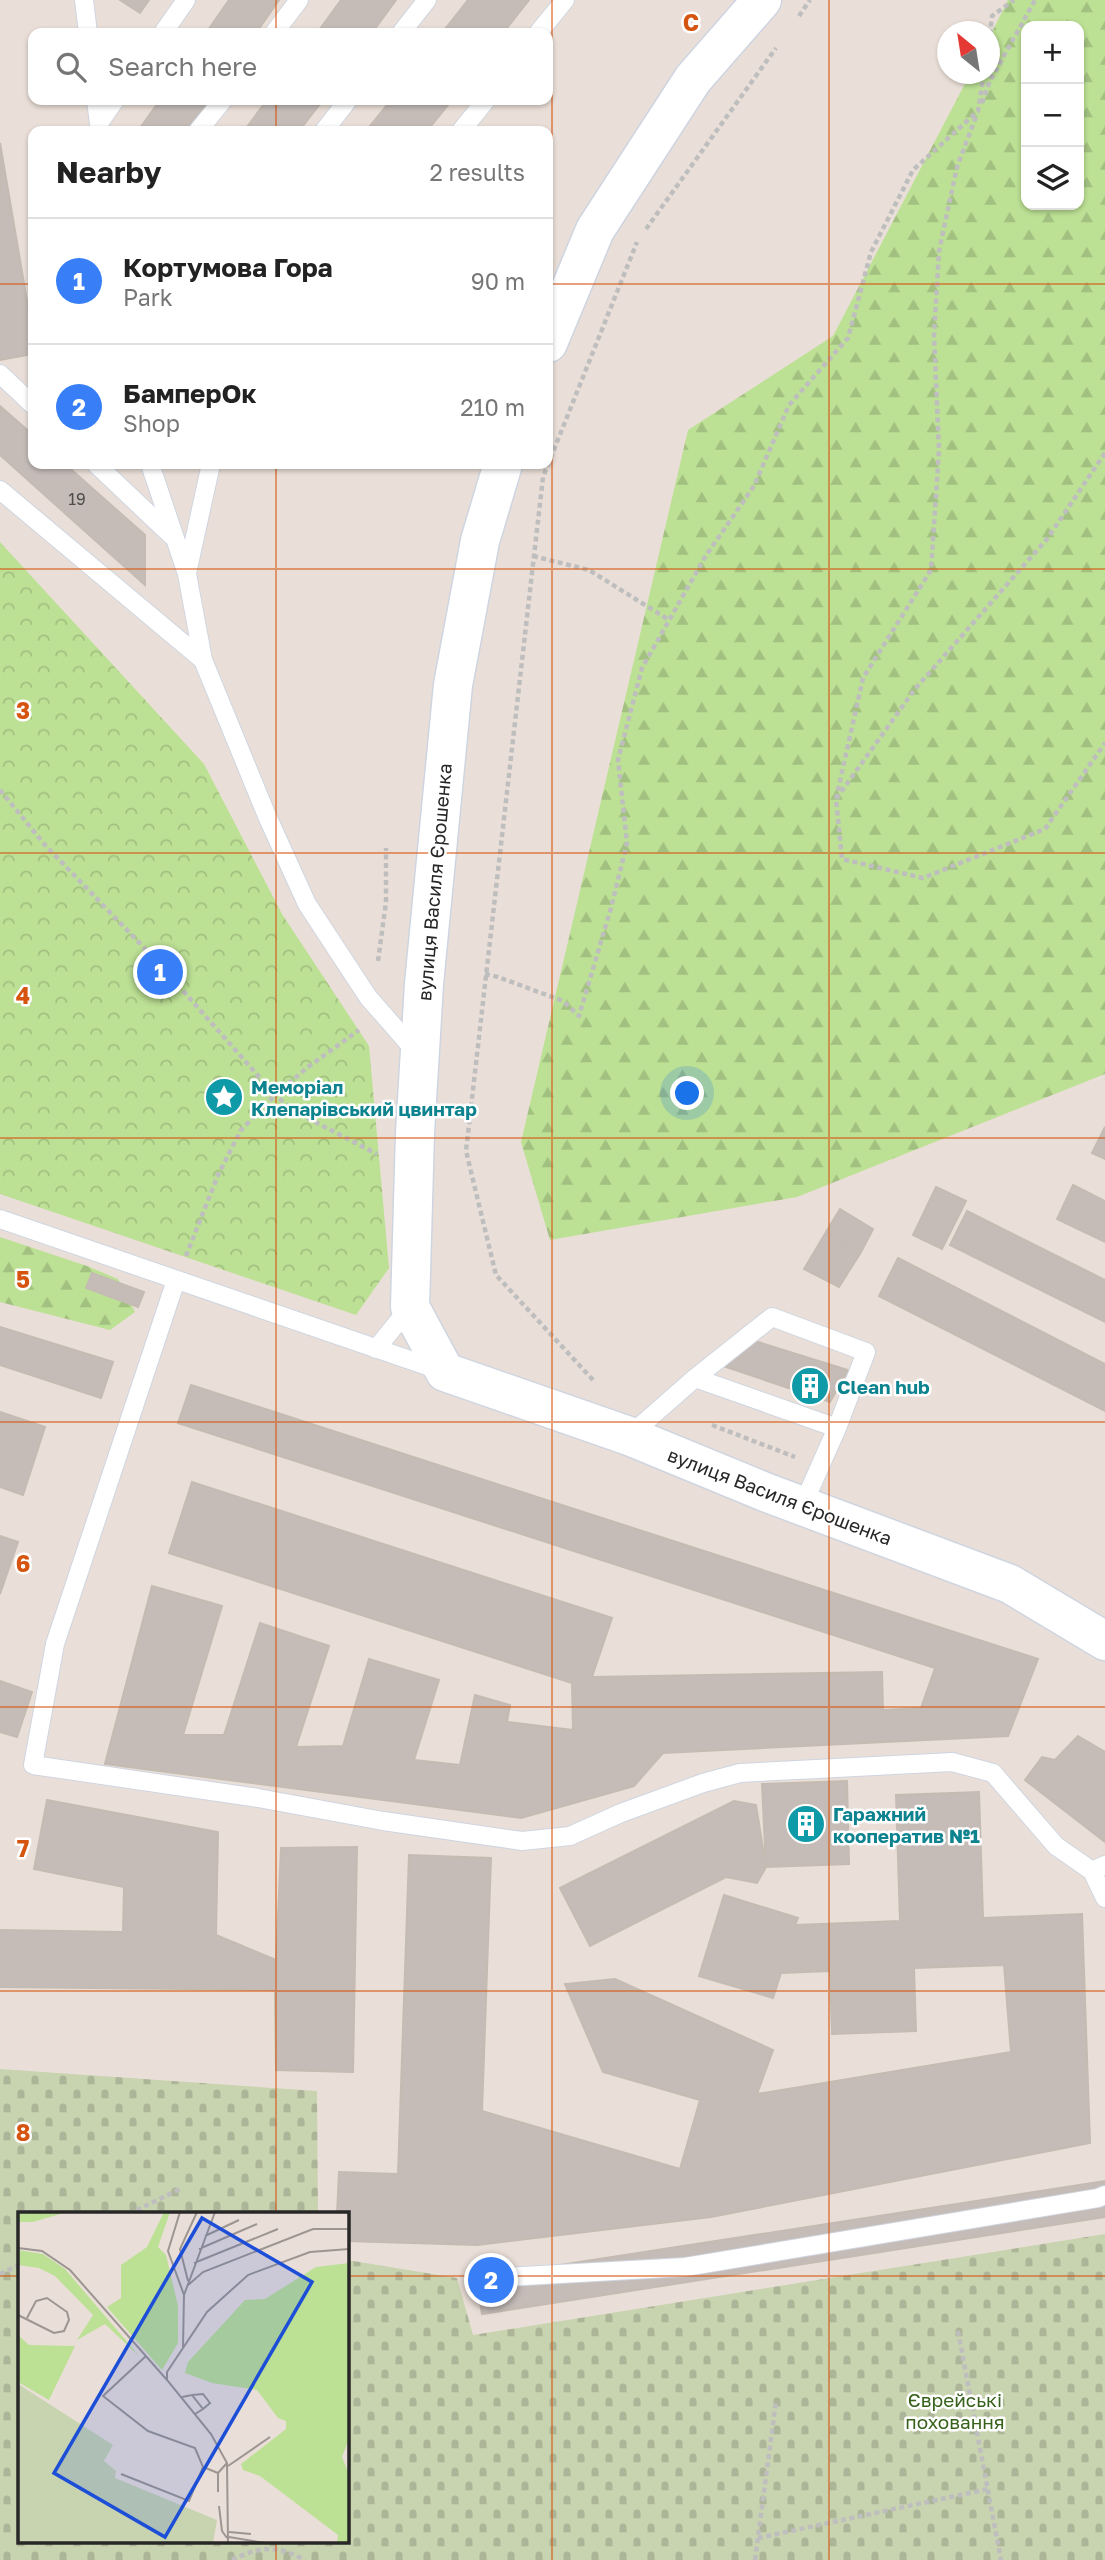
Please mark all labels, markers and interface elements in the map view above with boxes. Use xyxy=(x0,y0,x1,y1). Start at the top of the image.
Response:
text: C xyxy=(683,8,699,36)
north arrow xyxy=(937,21,1000,84)
map controls xyxy=(1021,21,1084,210)
button: + xyxy=(1021,21,1084,84)
search box xyxy=(28,28,553,105)
icon: search xyxy=(52,48,90,86)
text: Search here xyxy=(108,51,257,82)
button: − xyxy=(1021,84,1084,147)
button: layers xyxy=(1021,147,1084,210)
text: Nearby xyxy=(56,154,161,190)
text: 2 results xyxy=(429,158,525,186)
text: Кортумова Гора xyxy=(123,252,333,283)
text: 1 xyxy=(73,267,85,295)
text: 90 m xyxy=(471,267,525,295)
text: Park xyxy=(123,283,173,311)
text: БамперОк xyxy=(123,378,257,409)
text: 2 xyxy=(72,393,86,421)
text: 210 m xyxy=(460,393,525,421)
text: Shop xyxy=(123,409,180,437)
house number: 19 xyxy=(68,489,86,509)
text: 3 xyxy=(16,696,30,724)
street label: вулиця Василя Єрошенка xyxy=(412,762,456,1002)
pin: 1 xyxy=(137,946,183,998)
text: 4 xyxy=(16,981,30,1009)
place label: Меморіал Клепарівський цвинтар xyxy=(251,1075,477,1120)
place icon: Меморіал Клепарівський цвинтар xyxy=(203,1076,245,1118)
your location xyxy=(670,1076,704,1110)
text: 5 xyxy=(16,1265,30,1293)
building icon: Clean hub xyxy=(789,1365,831,1407)
place label: Clean hub xyxy=(837,1375,930,1398)
street label: вулиця Василя Єрошенка xyxy=(665,1443,895,1549)
text: 6 xyxy=(16,1549,30,1577)
place label: Гаражний кооператив №1 xyxy=(833,1802,980,1847)
building icon: Гаражний кооператив №1 xyxy=(785,1803,827,1845)
text: 7 xyxy=(17,1834,29,1862)
text: 8 xyxy=(16,2118,30,2146)
inset map xyxy=(18,2212,348,2542)
pin: 2 xyxy=(468,2254,514,2306)
park label: Єврейські поховання xyxy=(905,2388,1005,2433)

